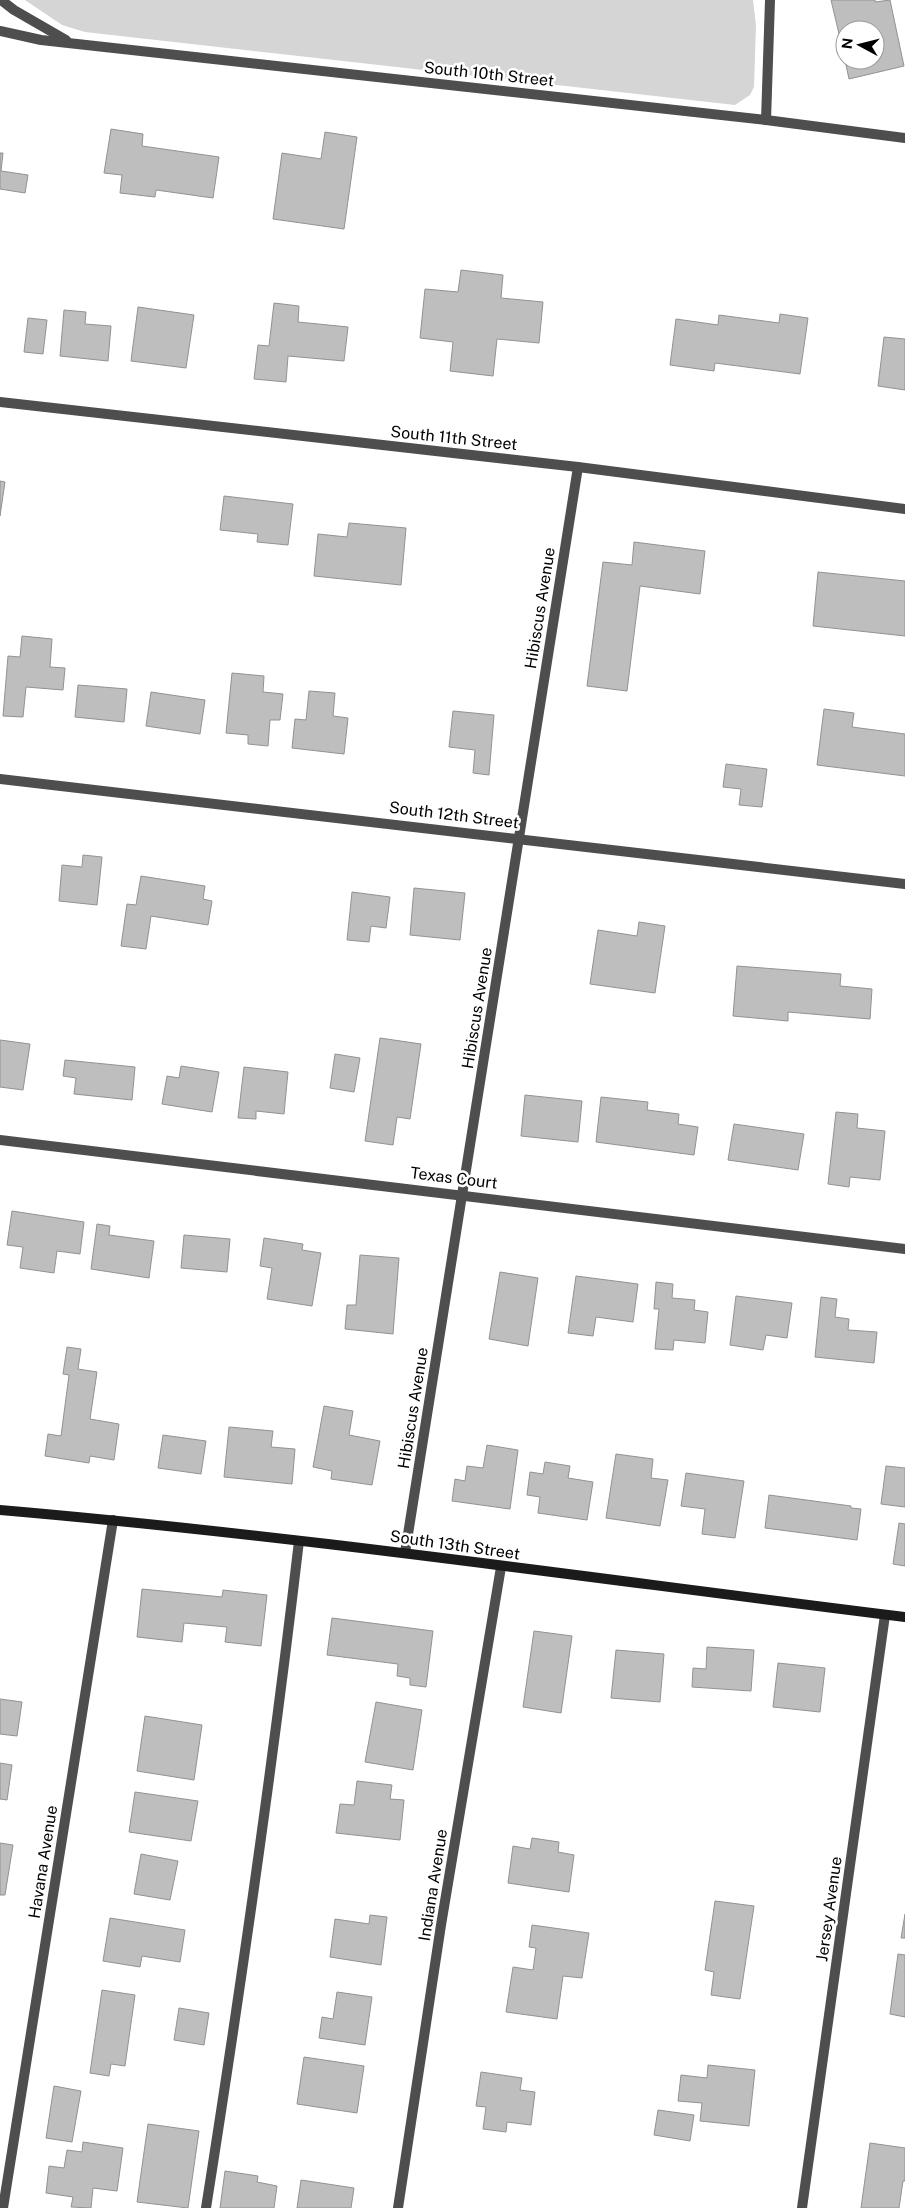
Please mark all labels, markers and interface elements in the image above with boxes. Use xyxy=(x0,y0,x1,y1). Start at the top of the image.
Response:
north arrow xyxy=(835,20,885,70)
text: N xyxy=(838,37,856,50)
street label: South 10th Street xyxy=(423,58,555,90)
street label: South 11th Street xyxy=(390,422,518,454)
street label: Hibiscus Avenue xyxy=(521,546,559,670)
street label: South 12th Street xyxy=(388,798,520,832)
street label: Hibiscus Avenue xyxy=(458,946,496,1070)
street label: Texas Court xyxy=(409,1163,499,1193)
street label: Hibiscus Avenue xyxy=(394,1346,432,1470)
street label: South 13th Street xyxy=(389,1526,521,1564)
street label: Havana Avenue xyxy=(25,1804,61,1920)
street label: Indiana Avenue xyxy=(415,1828,451,1942)
street label: Jersey Avenue xyxy=(812,1855,846,1963)

